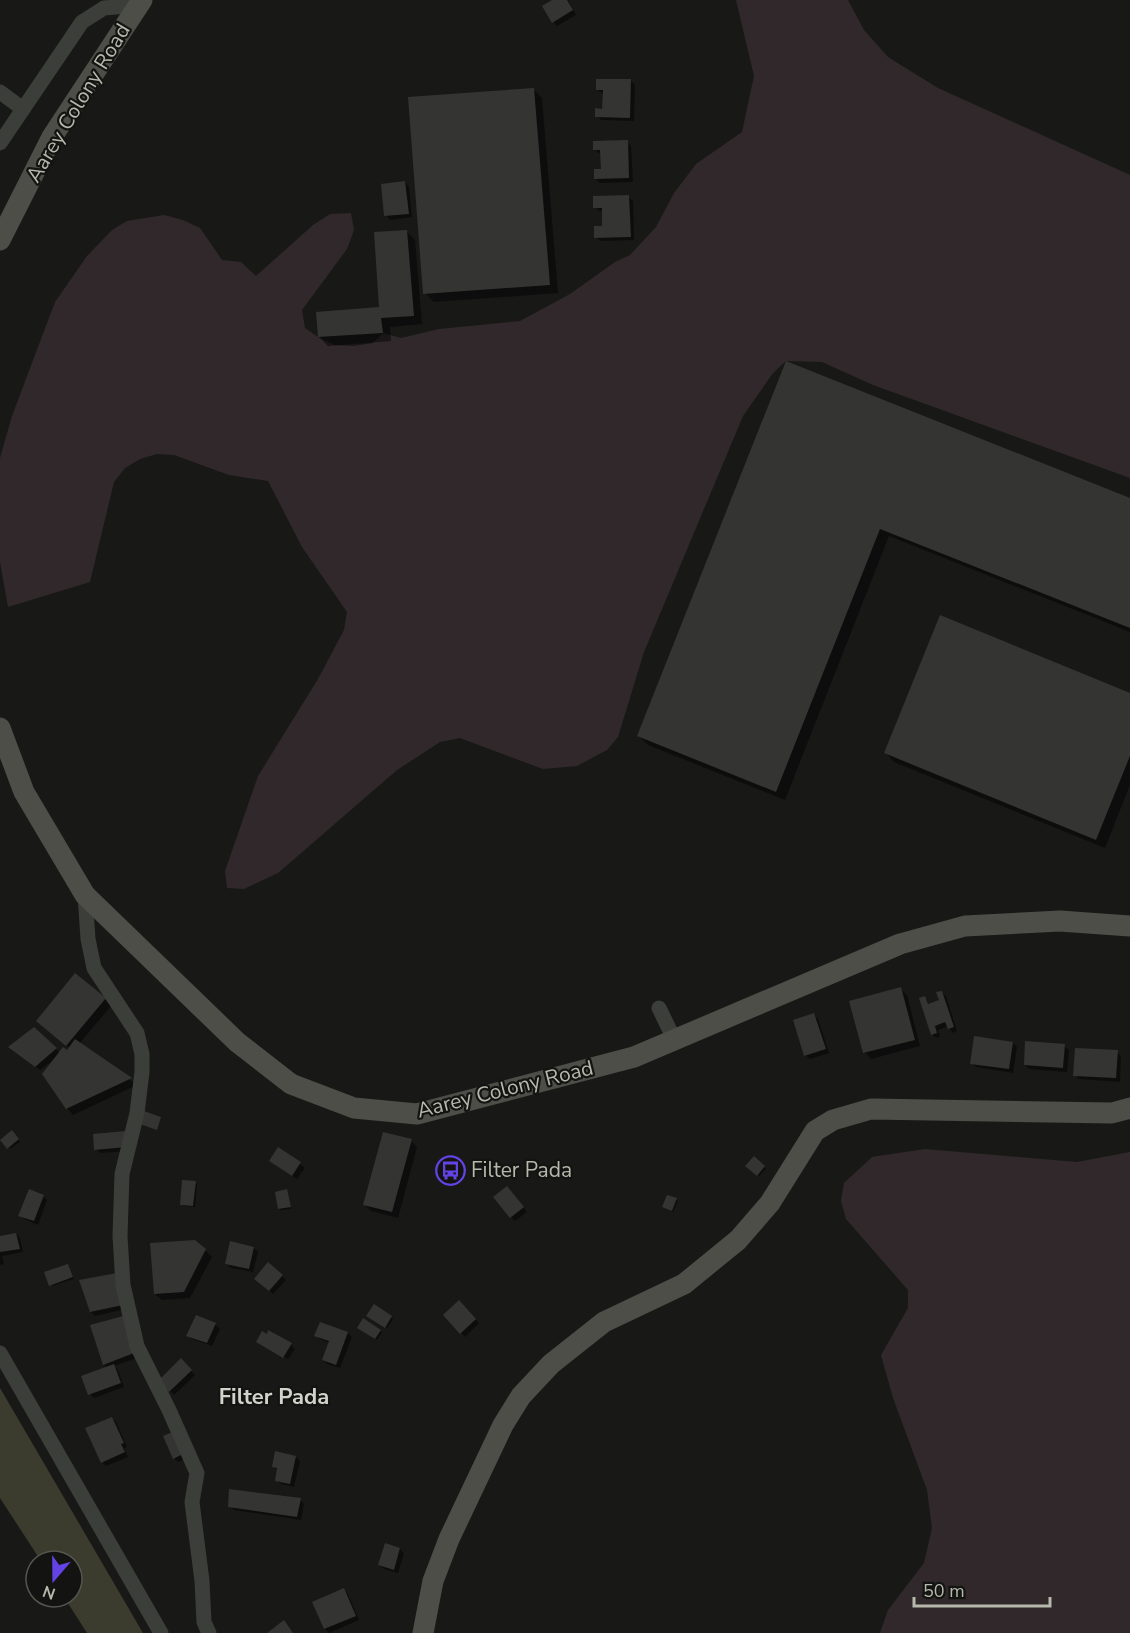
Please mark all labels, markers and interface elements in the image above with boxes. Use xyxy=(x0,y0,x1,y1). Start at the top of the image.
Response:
street label: Aarey Colony Road xyxy=(19,18,137,188)
street label: Aarey Colony Road xyxy=(414,1054,596,1124)
bus stop icon: Filter Pada xyxy=(434,1154,466,1186)
place label: Filter Pada xyxy=(471,1156,572,1184)
district label: Filter Pada xyxy=(219,1382,329,1412)
north arrow xyxy=(24,1549,84,1609)
scale bar xyxy=(914,1570,1050,1608)
text: 50 m xyxy=(923,1579,965,1603)
text: N xyxy=(40,1580,59,1605)

